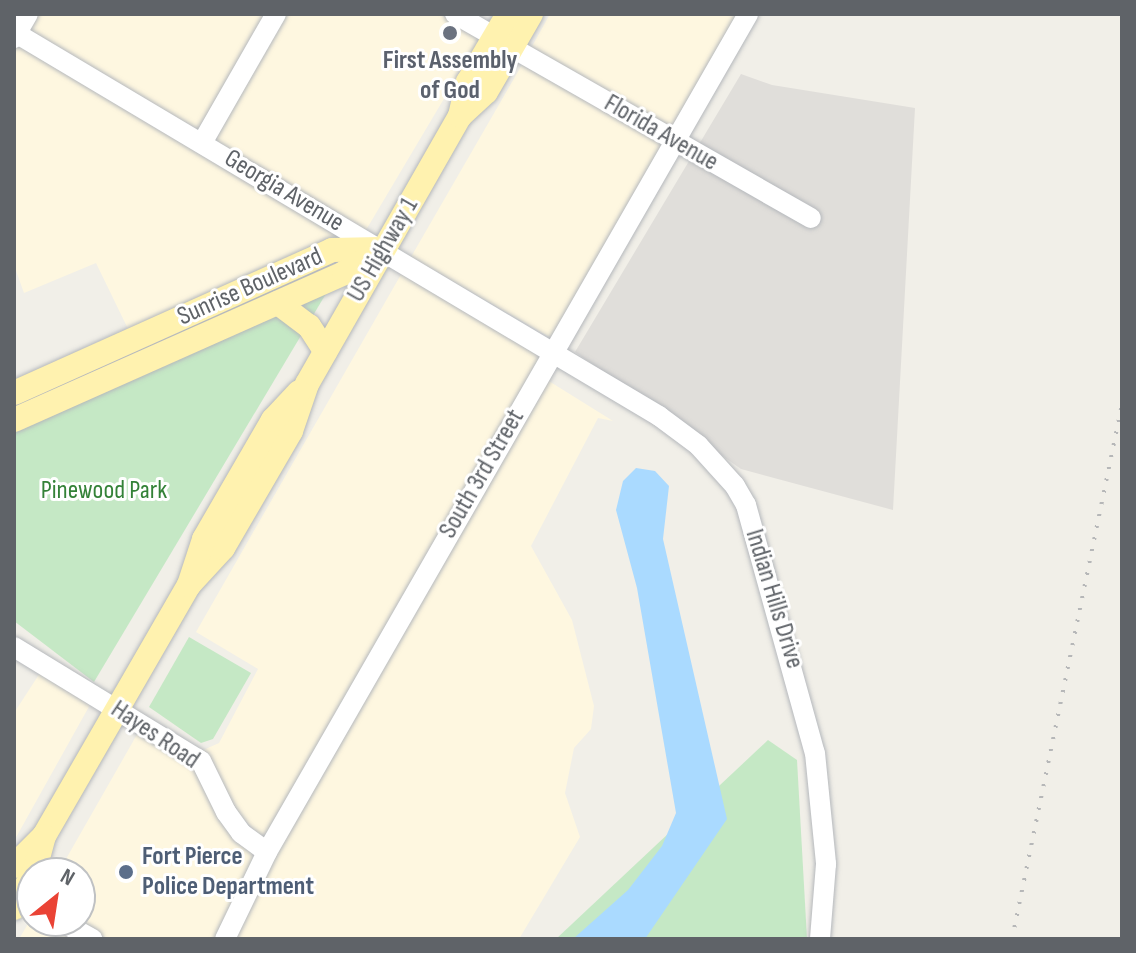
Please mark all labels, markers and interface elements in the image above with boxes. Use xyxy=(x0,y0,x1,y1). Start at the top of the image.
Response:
marker: First Assembly of God xyxy=(441,24,459,42)
place label: First Assembly of God xyxy=(383,45,517,106)
street label: Florida Avenue xyxy=(598,88,724,178)
street label: Georgia Avenue xyxy=(219,143,349,239)
street label: US Highway 1 xyxy=(341,192,425,308)
street label: Sunrise Boulevard xyxy=(173,241,327,333)
street label: South 3rd Street xyxy=(433,404,531,544)
park label: Pinewood Park xyxy=(41,475,167,507)
street label: Indian Hills Drive xyxy=(738,526,810,672)
street label: Hayes Road xyxy=(105,694,205,776)
place label: Fort Pierce Police Department xyxy=(142,841,314,902)
north arrow xyxy=(16,857,96,937)
text: N xyxy=(55,863,79,892)
marker: Fort Pierce Police Department xyxy=(117,863,135,881)

